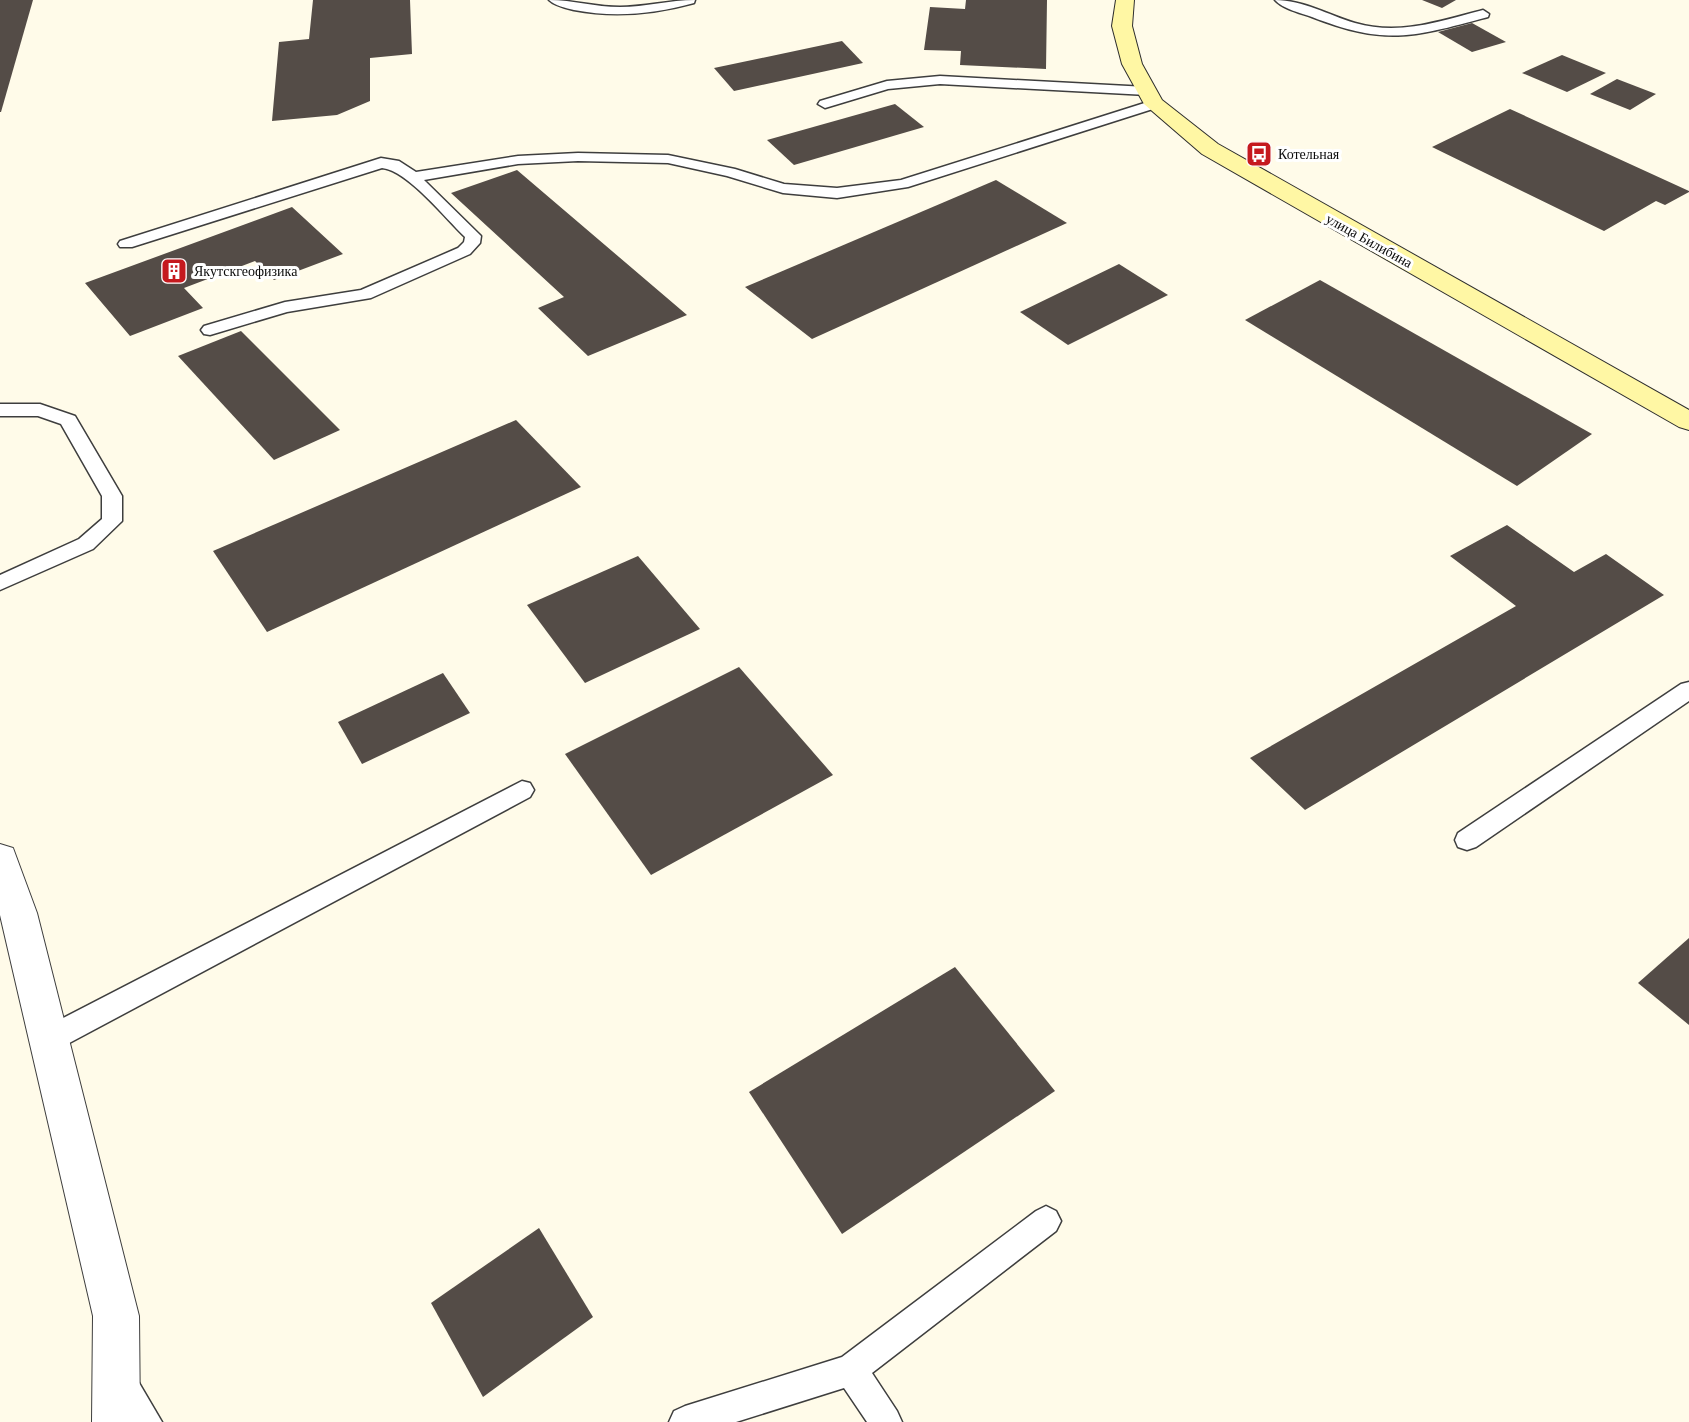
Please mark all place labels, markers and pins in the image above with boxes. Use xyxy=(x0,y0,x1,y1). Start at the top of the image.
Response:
bus stop icon: Котельная xyxy=(1244,139,1274,169)
place label: Котельная xyxy=(1278,147,1340,162)
building icon: Якутскгеофизика xyxy=(159,256,189,286)
place label: Якутскгеофизика xyxy=(194,264,298,279)

